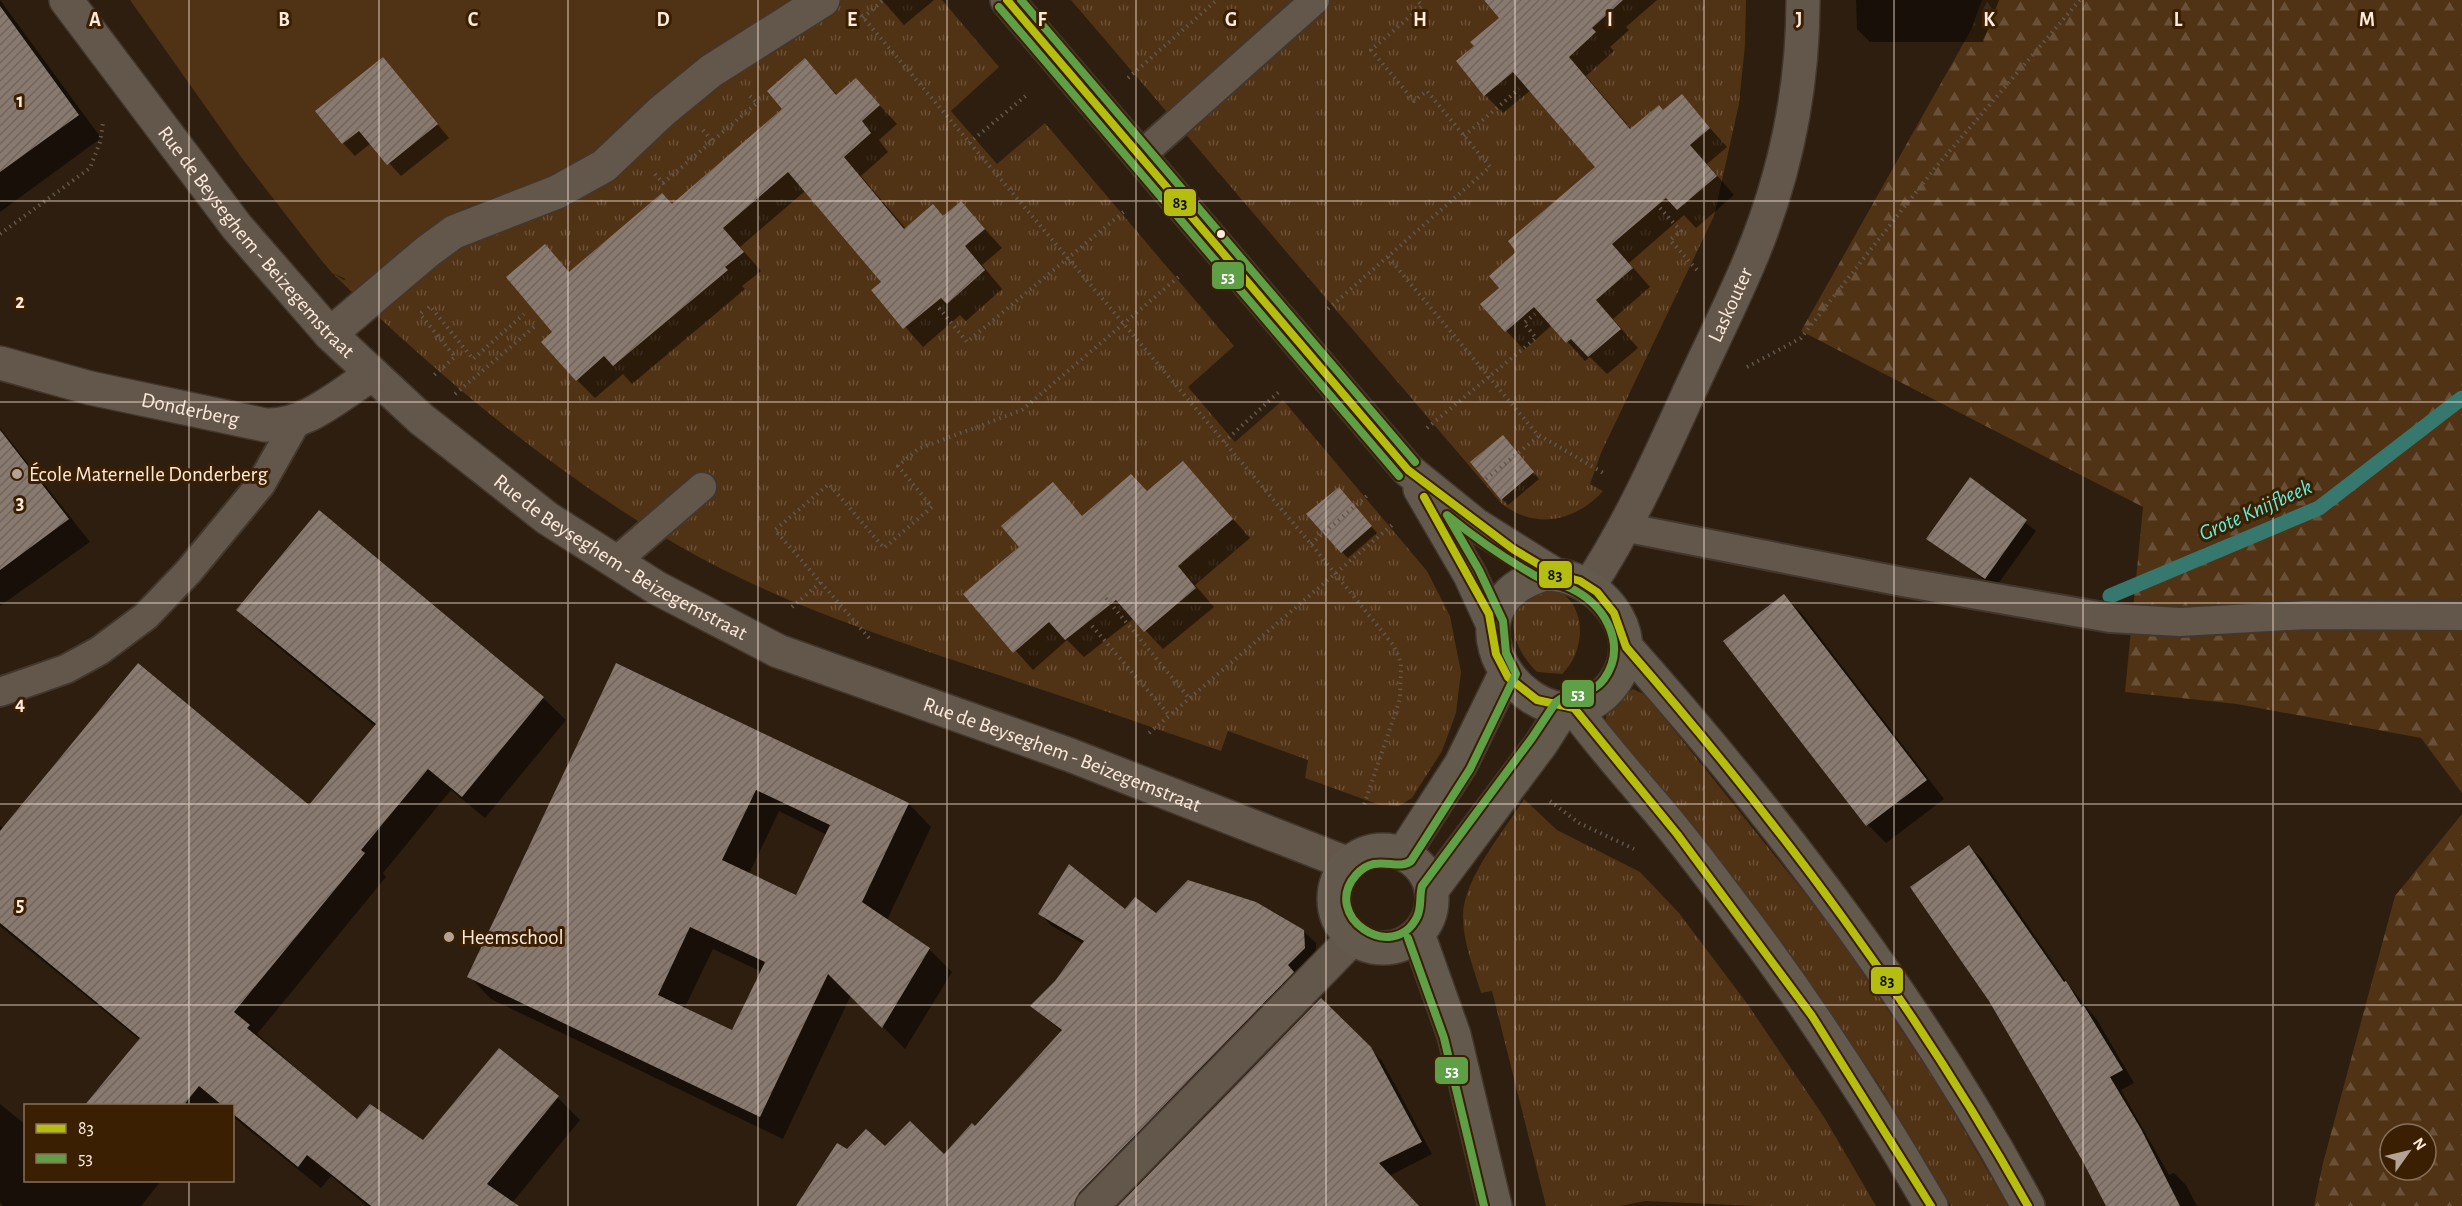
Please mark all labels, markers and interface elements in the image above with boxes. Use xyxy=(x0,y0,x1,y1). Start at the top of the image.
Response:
text: A xyxy=(89,10,101,30)
text: B xyxy=(278,10,290,30)
text: C xyxy=(468,10,479,30)
text: D xyxy=(656,10,670,30)
text: E xyxy=(847,10,857,30)
text: F xyxy=(1037,10,1047,30)
text: G xyxy=(1225,10,1237,30)
text: H xyxy=(1413,10,1427,30)
text: I xyxy=(1607,10,1613,30)
text: J xyxy=(1796,10,1802,30)
text: K xyxy=(1983,10,1995,30)
text: L xyxy=(2174,10,2183,30)
text: M xyxy=(2359,10,2375,30)
text: 1 xyxy=(16,91,24,111)
street label: Rue de Beyseghem - Beizegemstraat xyxy=(154,122,359,362)
line badge: 83 xyxy=(1163,188,1197,217)
text: 83 xyxy=(1173,195,1187,211)
unlabelled marker xyxy=(1215,228,1227,240)
line badge: 53 xyxy=(1211,261,1245,290)
street label: Laskouter xyxy=(1704,264,1757,345)
text: 53 xyxy=(1221,269,1235,285)
text: 2 xyxy=(15,292,25,312)
street label: Donderberg xyxy=(139,389,242,430)
place label: École Maternelle Donderberg xyxy=(29,462,268,485)
marker: École Maternelle Donderberg xyxy=(10,467,24,481)
street label: Rue de Beyseghem - Beizegemstraat xyxy=(490,470,751,644)
water label: Grote Knijfbeek xyxy=(2196,475,2315,545)
text: 3 xyxy=(16,493,24,513)
line badge: 83 xyxy=(1538,560,1573,589)
text: 83 xyxy=(1548,567,1562,583)
line badge: 53 xyxy=(1561,679,1595,708)
text: 53 xyxy=(1571,686,1585,702)
text: 4 xyxy=(15,694,25,714)
street label: Rue de Beyseghem - Beizegemstraat xyxy=(920,694,1204,816)
text: 5 xyxy=(16,895,24,915)
place label: Heemschool xyxy=(461,927,564,948)
marker: Heemschool xyxy=(442,930,456,944)
line badge: 83 xyxy=(1870,966,1904,995)
text: 83 xyxy=(1880,973,1894,989)
line badge: 53 xyxy=(1434,1056,1469,1085)
text: 53 xyxy=(1445,1063,1459,1079)
legend xyxy=(24,1104,234,1182)
text: 83 xyxy=(78,1120,94,1138)
north arrow xyxy=(2378,1122,2438,1182)
text: N xyxy=(2410,1135,2429,1153)
text: 53 xyxy=(78,1150,93,1168)

